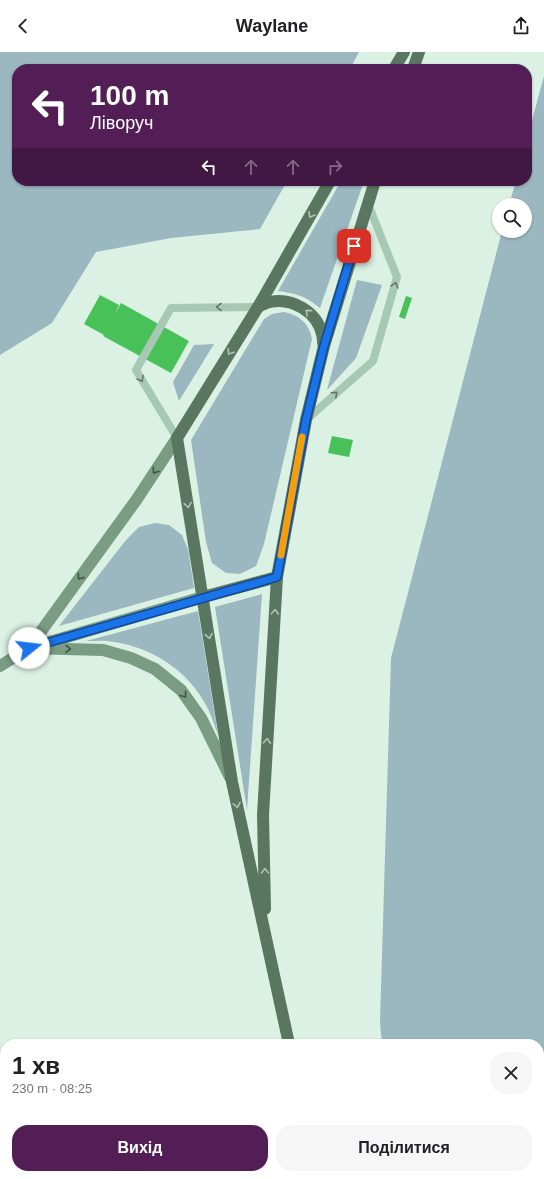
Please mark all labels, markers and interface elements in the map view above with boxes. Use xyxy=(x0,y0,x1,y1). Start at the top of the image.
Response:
icon: back xyxy=(12,15,34,37)
icon: share xyxy=(510,15,532,37)
text: Waylane xyxy=(236,16,308,36)
icon: left xyxy=(24,80,76,132)
text: 100 m xyxy=(90,80,169,111)
text: Ліворуч xyxy=(90,113,153,133)
icon: left xyxy=(198,156,220,178)
icon: ahead xyxy=(240,156,262,178)
icon: ahead xyxy=(282,156,304,178)
icon: right xyxy=(324,156,346,178)
map controls xyxy=(492,198,532,238)
button: search xyxy=(492,198,532,238)
one-way arrow xyxy=(308,211,316,218)
pin xyxy=(337,229,371,263)
icon: arrive xyxy=(343,235,365,257)
one-way arrow xyxy=(390,281,399,288)
one-way arrow xyxy=(216,303,222,311)
one-way arrow xyxy=(305,310,313,317)
one-way arrow xyxy=(228,348,235,355)
one-way arrow xyxy=(137,375,144,382)
one-way arrow xyxy=(330,392,338,399)
one-way arrow xyxy=(152,467,160,474)
one-way arrow xyxy=(183,501,191,508)
one-way arrow xyxy=(77,573,85,580)
one-way arrow xyxy=(271,609,279,615)
position arrow xyxy=(8,627,50,669)
one-way arrow xyxy=(204,633,213,639)
one-way arrow xyxy=(65,645,71,653)
one-way arrow xyxy=(180,691,187,698)
one-way arrow xyxy=(263,738,272,744)
one-way arrow xyxy=(233,802,241,809)
one-way arrow xyxy=(260,868,269,874)
text: 1 хв xyxy=(12,1052,60,1079)
button: close xyxy=(490,1052,532,1094)
text: 230 m · 08:25 xyxy=(12,1081,92,1096)
button: Вихід xyxy=(12,1125,268,1171)
button: Поділитися xyxy=(276,1125,532,1171)

